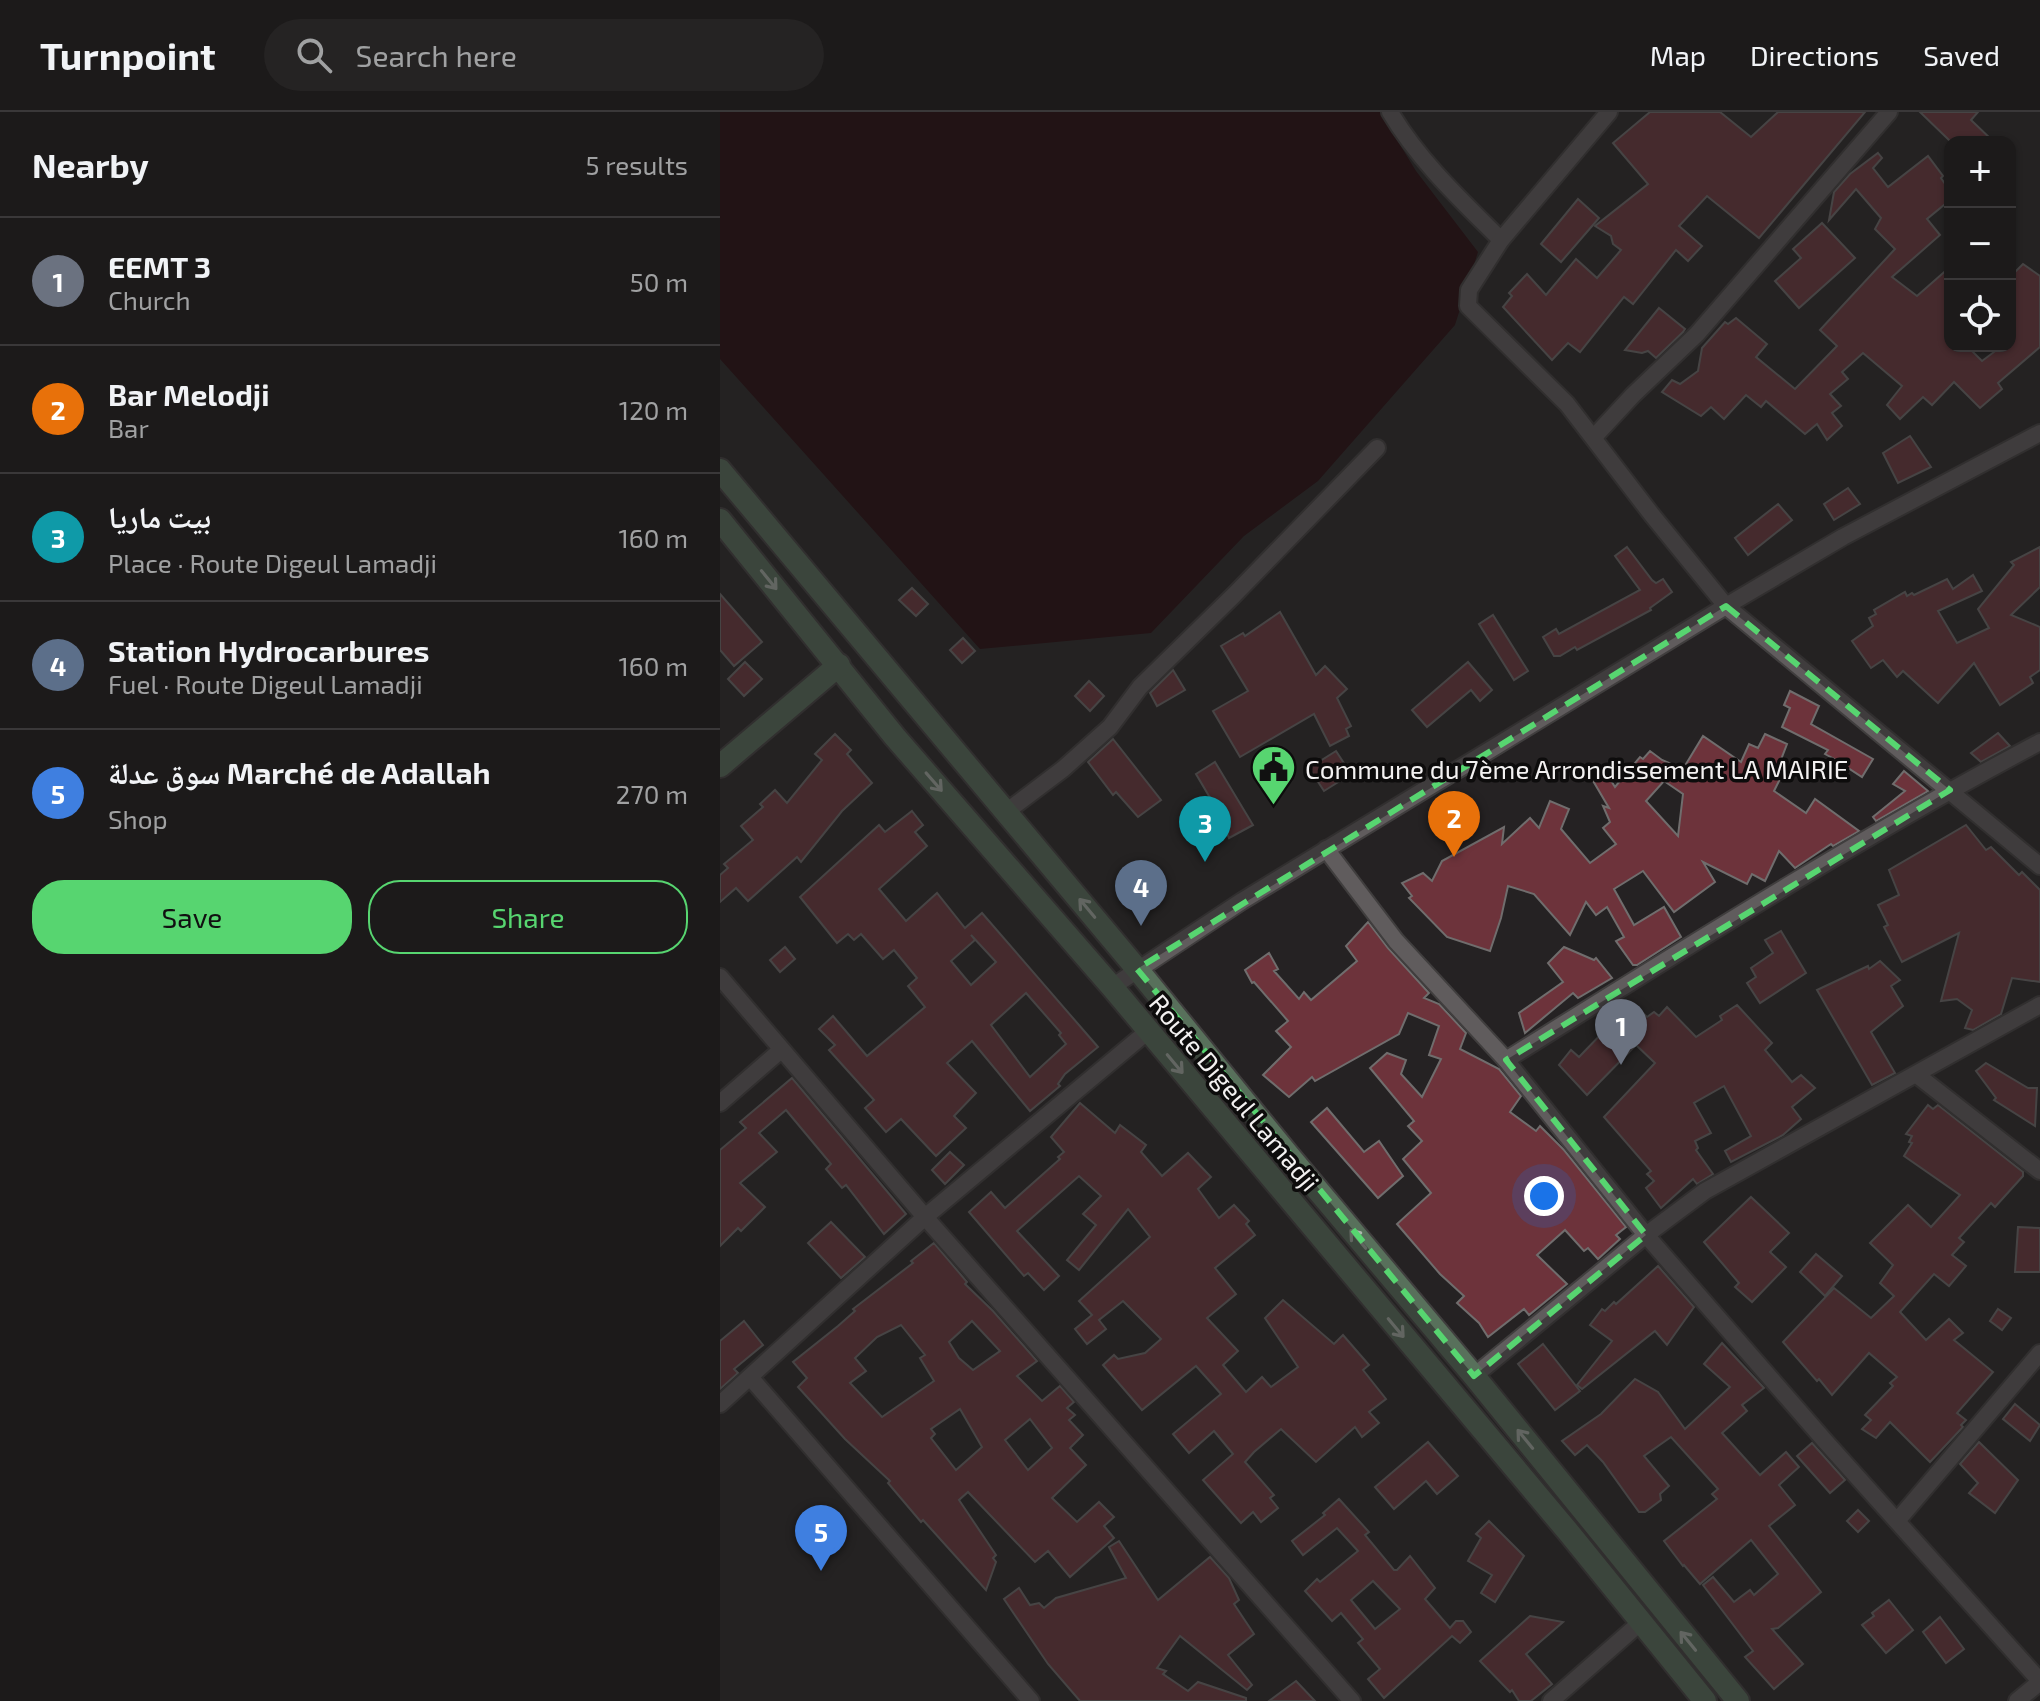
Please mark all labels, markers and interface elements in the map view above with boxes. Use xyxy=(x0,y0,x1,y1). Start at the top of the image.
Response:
search box xyxy=(264,19,824,91)
text: Turnpoint xyxy=(40,32,216,78)
icon: search xyxy=(292,33,336,77)
text: Search here xyxy=(356,37,517,73)
text: Map xyxy=(1650,38,1706,72)
text: Directions xyxy=(1750,38,1879,72)
text: Saved xyxy=(1923,38,2000,72)
map controls xyxy=(1944,136,2016,352)
button: + xyxy=(1944,136,2016,208)
text: Nearby xyxy=(32,144,149,185)
text: 5 results xyxy=(586,149,688,180)
button: − xyxy=(1944,208,2016,280)
text: EEMT 3 xyxy=(108,248,211,284)
text: 1 xyxy=(52,266,64,297)
text: 50 m xyxy=(630,266,688,297)
button: locate xyxy=(1944,280,2016,352)
text: Church xyxy=(108,284,191,315)
text: Bar Melodji xyxy=(108,376,269,412)
text: 2 xyxy=(50,394,66,425)
text: 120 m xyxy=(619,394,688,425)
text: Bar xyxy=(108,412,149,443)
text: بيت ماريا xyxy=(108,498,211,534)
text: 3 xyxy=(51,522,65,553)
text: 160 m xyxy=(619,522,688,553)
text: Place · Route Digeul Lamadji xyxy=(108,547,437,578)
one-way arrow xyxy=(760,569,778,590)
text: Station Hydrocarbures xyxy=(108,632,430,668)
text: 4 xyxy=(50,650,66,681)
text: 160 m xyxy=(619,650,688,681)
text: Fuel · Route Digeul Lamadji xyxy=(108,668,423,699)
public building icon: Commune du 7ème Arrondissement LA MAIRIE xyxy=(1250,744,1298,807)
place label: Commune du 7ème Arrondissement LA MAIRIE xyxy=(1305,753,1848,784)
text: سوق عدلة Marché de Adallah xyxy=(108,754,491,790)
one-way arrow xyxy=(925,771,943,791)
text: 5 xyxy=(51,778,65,809)
text: 270 m xyxy=(616,778,688,809)
pin: 2 xyxy=(1428,791,1480,857)
pin: 3 xyxy=(1179,796,1231,862)
text: Shop xyxy=(108,803,168,834)
pin: 4 xyxy=(1115,860,1167,926)
button: Save xyxy=(32,880,352,954)
button: Share xyxy=(368,880,688,954)
one-way arrow xyxy=(1078,898,1096,919)
street label: Route Digeul Lamadji xyxy=(1144,987,1326,1197)
pin: 1 xyxy=(1595,999,1647,1065)
one-way arrow xyxy=(1166,1054,1184,1075)
your location xyxy=(1524,1176,1564,1216)
one-way arrow xyxy=(1349,1229,1367,1250)
one-way arrow xyxy=(1387,1317,1405,1338)
one-way arrow xyxy=(1516,1429,1533,1450)
pin: 5 xyxy=(795,1505,847,1571)
one-way arrow xyxy=(1680,1630,1698,1651)

